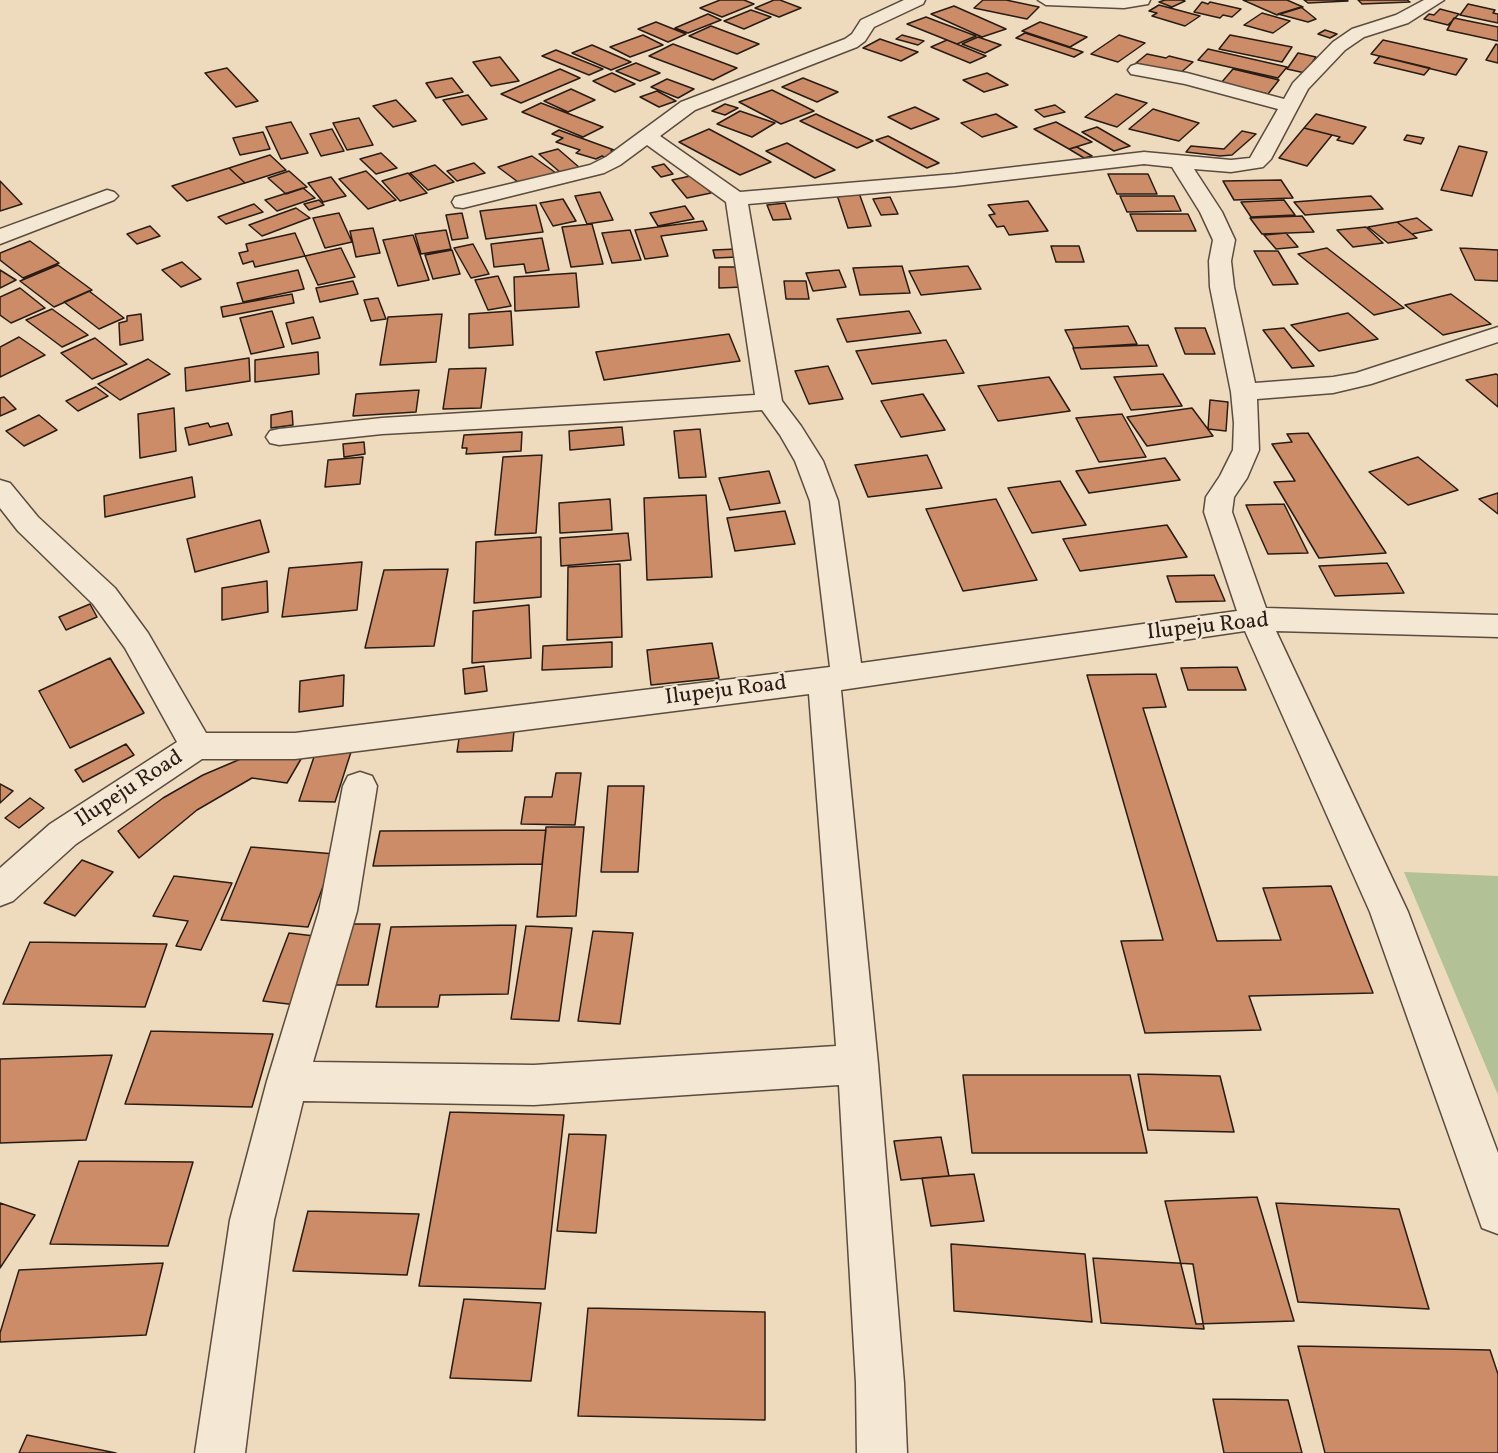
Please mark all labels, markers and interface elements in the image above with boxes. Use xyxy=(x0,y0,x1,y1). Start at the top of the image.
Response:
street label: Ilupeju Road xyxy=(1146,608,1270,648)
street label: Ilupeju Road xyxy=(664,671,788,713)
street label: Ilupeju Road xyxy=(71,746,189,834)

